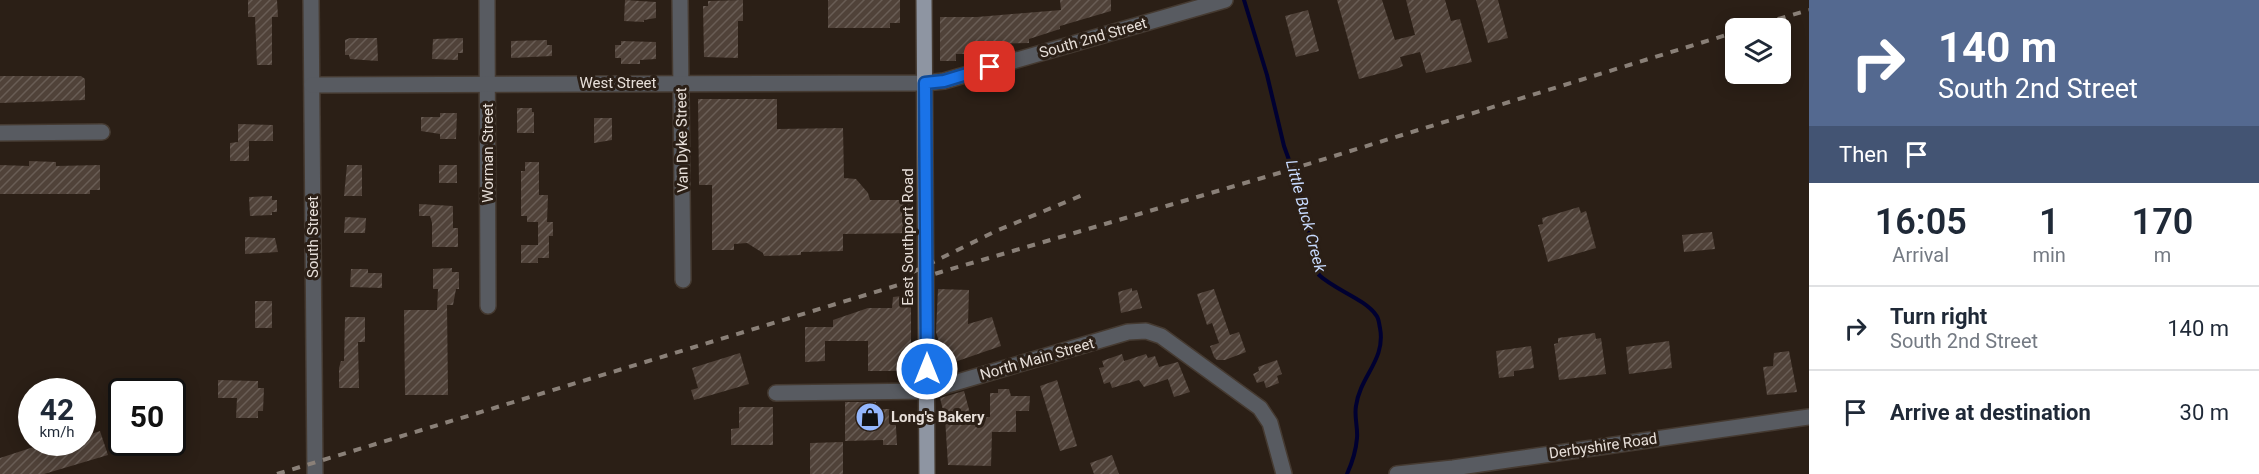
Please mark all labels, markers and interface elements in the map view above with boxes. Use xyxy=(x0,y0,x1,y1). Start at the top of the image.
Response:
street label: South 2nd Street xyxy=(1037,14,1149,62)
map controls xyxy=(1725,18,1791,84)
button: layers xyxy=(1725,18,1791,84)
text: 140 m xyxy=(1938,23,2057,72)
icon: right xyxy=(1839,24,1917,102)
pin xyxy=(964,41,1015,92)
icon: arrive xyxy=(973,50,1006,83)
text: South 2nd Street xyxy=(1938,73,2138,105)
street label: West Street xyxy=(580,74,657,92)
street label: Van Dyke Street xyxy=(672,87,692,193)
street label: Worman Street xyxy=(479,103,497,203)
icon: arrive xyxy=(1900,138,1933,171)
text: Then xyxy=(1839,142,1888,167)
water label: Little Buck Creek xyxy=(1282,158,1330,276)
street label: East Southport Road xyxy=(899,168,917,306)
street label: South Street xyxy=(304,196,322,278)
text: 16:05 xyxy=(1875,201,1967,243)
text: 1 xyxy=(2039,201,2059,243)
text: 170 xyxy=(2132,201,2193,243)
text: Arrival xyxy=(1892,243,1949,267)
text: min xyxy=(2032,243,2066,267)
text: m xyxy=(2154,243,2171,267)
text: Turn right xyxy=(1890,304,1987,329)
icon: right xyxy=(1839,312,1872,345)
text: 140 m xyxy=(2167,316,2229,341)
text: South 2nd Street xyxy=(1890,329,2038,353)
street label: North Main Street xyxy=(978,334,1096,384)
position arrow xyxy=(895,337,959,401)
speed limit sign: 50 xyxy=(108,378,186,456)
text: 42 xyxy=(40,392,74,427)
icon: arrive xyxy=(1839,396,1872,429)
text: Arrive at destination xyxy=(1890,400,2091,425)
text: 30 m xyxy=(2180,400,2229,425)
shop icon: Long's Bakery xyxy=(854,401,886,433)
place label: Long's Bakery xyxy=(891,408,985,426)
text: km/h xyxy=(39,423,75,441)
street label: Derbyshire Road xyxy=(1548,430,1658,462)

